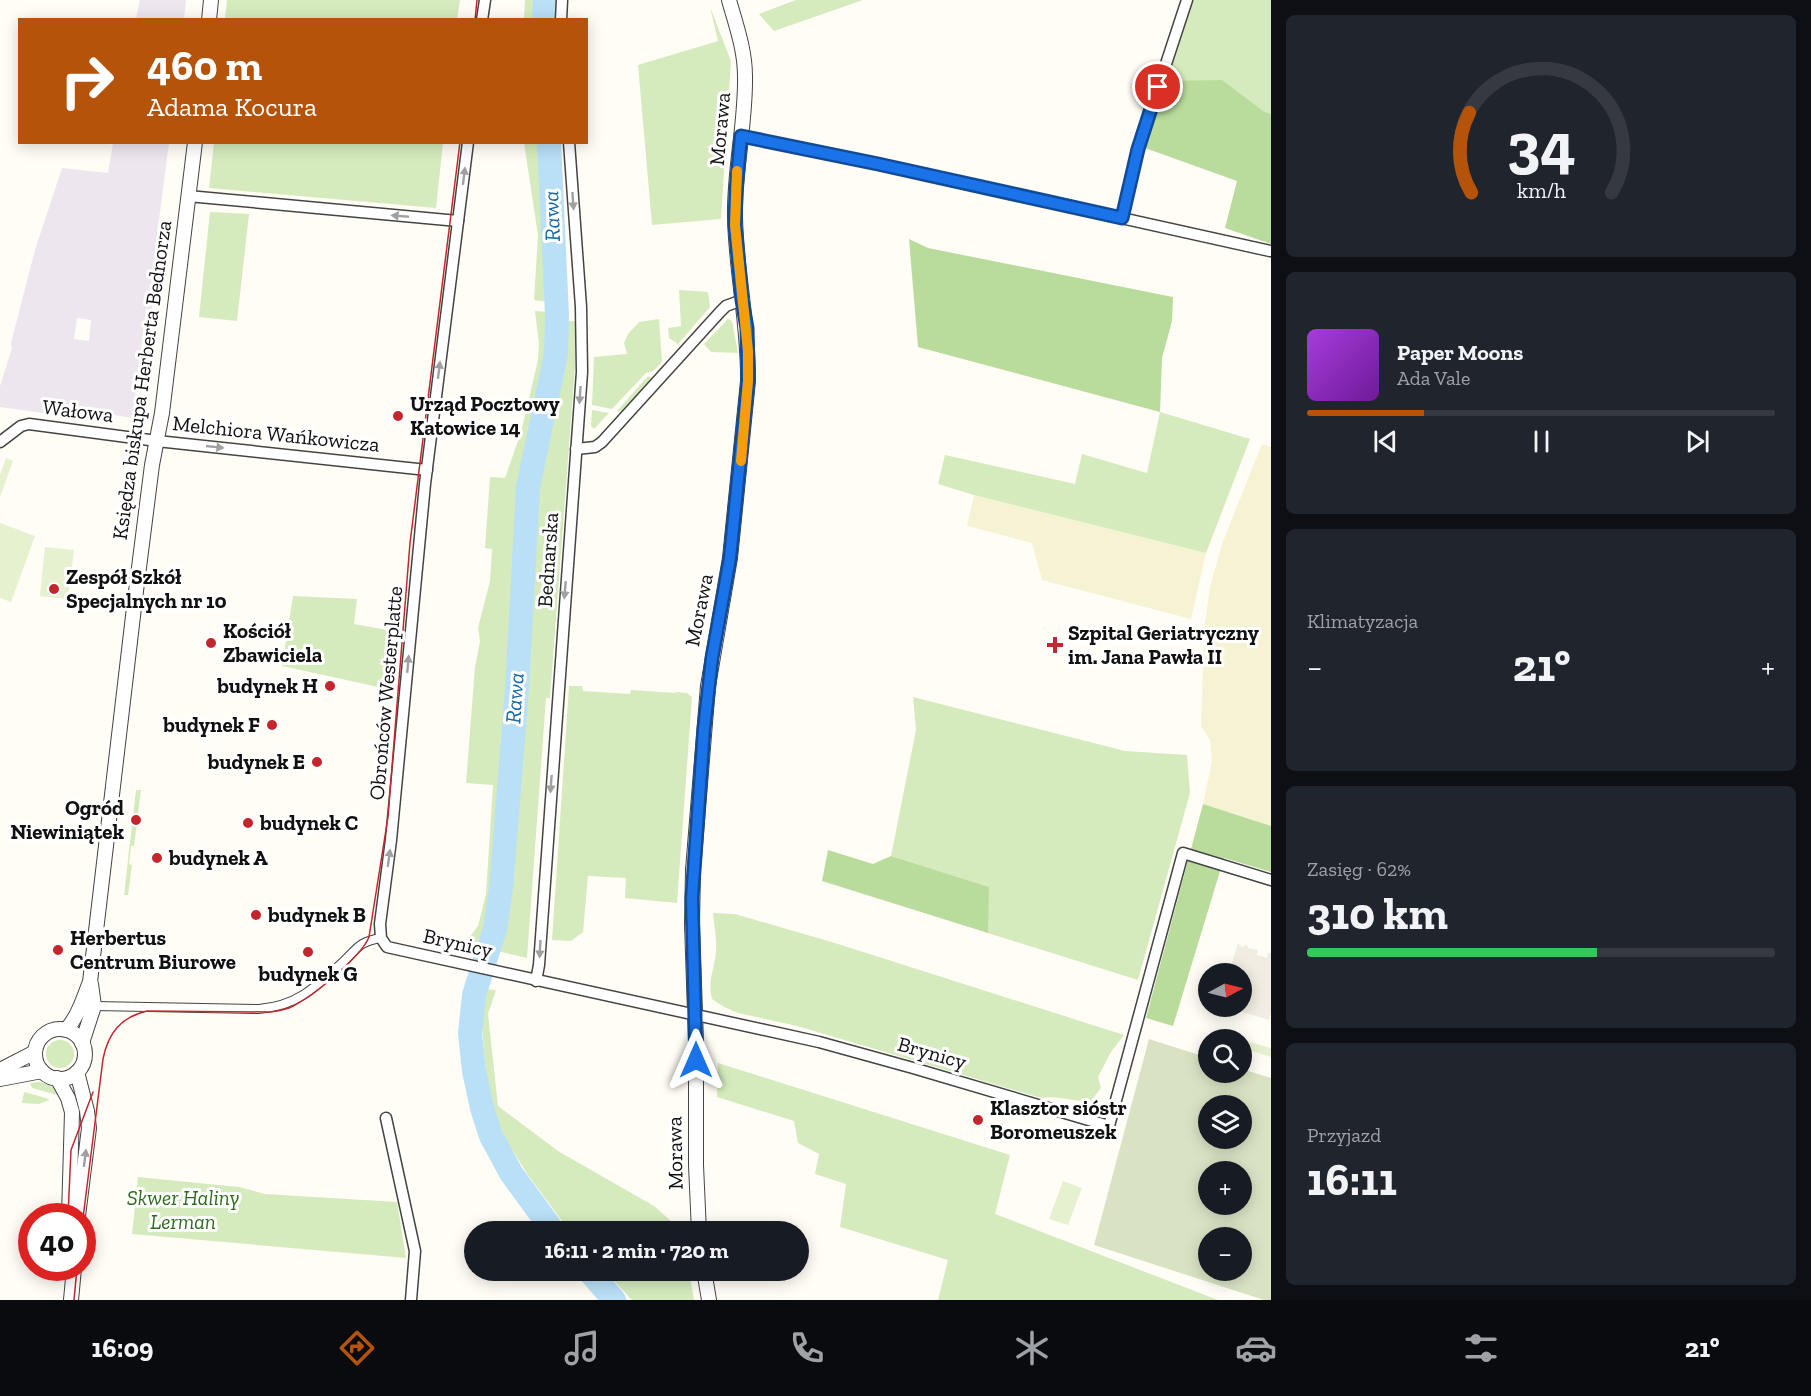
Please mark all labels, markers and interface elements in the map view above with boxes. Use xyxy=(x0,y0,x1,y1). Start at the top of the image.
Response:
text: 460 m xyxy=(147,40,262,91)
icon: right xyxy=(48,42,126,120)
pin xyxy=(1132,61,1183,112)
icon: arrive xyxy=(1141,70,1174,103)
text: Adama Kocura xyxy=(147,91,317,123)
street label: Morawa xyxy=(704,91,735,167)
text: 34 xyxy=(1507,108,1575,183)
one-way arrow xyxy=(459,167,468,186)
text: km/h xyxy=(1517,178,1565,203)
water label: Rawa xyxy=(537,190,566,242)
one-way arrow xyxy=(568,191,578,210)
one-way arrow xyxy=(390,211,409,221)
street label: Księdza biskupa Herberta Bednorza xyxy=(107,219,176,541)
text: Paper Moons xyxy=(1397,339,1523,366)
one-way arrow xyxy=(435,360,444,379)
text: Ada Vale xyxy=(1397,366,1470,390)
one-way arrow xyxy=(576,386,585,405)
place label: Urząd Pocztowy Katowice 14 xyxy=(410,391,560,440)
street label: Wałowa xyxy=(41,394,115,427)
marker: Urząd Pocztowy Katowice 14 xyxy=(391,409,405,423)
street label: Melchiora Wańkowicza xyxy=(171,410,381,457)
icon: previous xyxy=(1369,425,1402,458)
icon: pause xyxy=(1525,425,1558,458)
icon: next xyxy=(1681,425,1714,458)
one-way arrow xyxy=(206,442,225,452)
street label: Bednarska xyxy=(532,512,563,608)
place label: Zespół Szkół Specjalnych nr 10 xyxy=(66,564,227,613)
street label: Morawa xyxy=(679,571,718,648)
one-way arrow xyxy=(561,580,570,599)
marker: Zespół Szkół Specjalnych nr 10 xyxy=(47,582,61,596)
street label: Obrońców Westerplatte xyxy=(364,585,407,801)
text: Klimatyzacja xyxy=(1307,609,1418,633)
place label: Kościół Zbawiciela xyxy=(223,618,323,667)
place label: Szpital Geriatryczny im. Jana Pawła II xyxy=(1068,620,1259,669)
marker: Kościół Zbawiciela xyxy=(204,636,218,650)
marker: Szpital Geriatryczny im. Jana Pawła II xyxy=(1046,636,1064,654)
text: 21° xyxy=(1513,639,1571,693)
text: − xyxy=(1307,647,1322,686)
text: + xyxy=(1761,647,1775,686)
one-way arrow xyxy=(403,654,413,673)
water label: Rawa xyxy=(499,672,530,724)
place label: budynek H xyxy=(216,673,318,698)
marker: budynek H xyxy=(323,679,337,693)
place label: budynek F xyxy=(162,712,260,737)
marker: budynek F xyxy=(265,718,279,732)
place label: budynek E xyxy=(207,749,305,774)
marker: budynek E xyxy=(310,755,324,769)
one-way arrow xyxy=(546,775,556,794)
place label: Ogród Niewiniątek xyxy=(11,795,124,844)
place label: budynek C xyxy=(259,810,358,835)
marker: Ogród Niewiniątek xyxy=(129,813,143,827)
marker: budynek C xyxy=(241,816,255,830)
place label: budynek A xyxy=(168,845,268,870)
one-way arrow xyxy=(384,848,393,867)
marker: budynek A xyxy=(150,851,164,865)
text: Zasięg · 62% xyxy=(1307,857,1411,881)
text: 310 km xyxy=(1307,887,1448,941)
place label: budynek B xyxy=(267,902,366,927)
marker: budynek B xyxy=(249,908,263,922)
street label: Brynicy xyxy=(421,922,496,963)
place label: Herbertus Centrum Biurowe xyxy=(70,925,236,974)
one-way arrow xyxy=(535,939,545,958)
marker: Herbertus Centrum Biurowe xyxy=(51,943,65,957)
marker: budynek G xyxy=(301,945,315,959)
place label: budynek G xyxy=(257,961,358,986)
north arrow xyxy=(1198,963,1252,1017)
map controls xyxy=(1198,963,1252,1281)
position arrow xyxy=(664,1028,728,1092)
button: search xyxy=(1198,1029,1252,1083)
street label: Brynicy xyxy=(895,1031,970,1074)
place label: Klasztor sióstr Boromeuszek xyxy=(990,1095,1127,1144)
button: layers xyxy=(1198,1095,1252,1149)
marker: Klasztor sióstr Boromeuszek xyxy=(971,1113,985,1127)
street label: Morawa xyxy=(661,1116,688,1190)
text: Przyjazd xyxy=(1307,1123,1381,1147)
one-way arrow xyxy=(80,1149,90,1168)
text: 16:11 xyxy=(1307,1153,1397,1207)
button: + xyxy=(1198,1161,1252,1215)
park label: Skwer Haliny Lerman xyxy=(127,1185,239,1234)
speed limit sign: 40 xyxy=(18,1203,96,1281)
button: − xyxy=(1198,1227,1252,1281)
text: 16:11 · 2 min · 720 m xyxy=(544,1237,729,1264)
icon: directions xyxy=(336,1327,378,1369)
icon: music xyxy=(561,1327,603,1369)
icon: phone xyxy=(786,1327,828,1369)
icon: climate xyxy=(1011,1327,1053,1369)
icon: car xyxy=(1235,1327,1277,1369)
icon: filters xyxy=(1460,1327,1502,1369)
text: 16:09 xyxy=(91,1332,153,1364)
text: 21° xyxy=(1685,1332,1720,1364)

